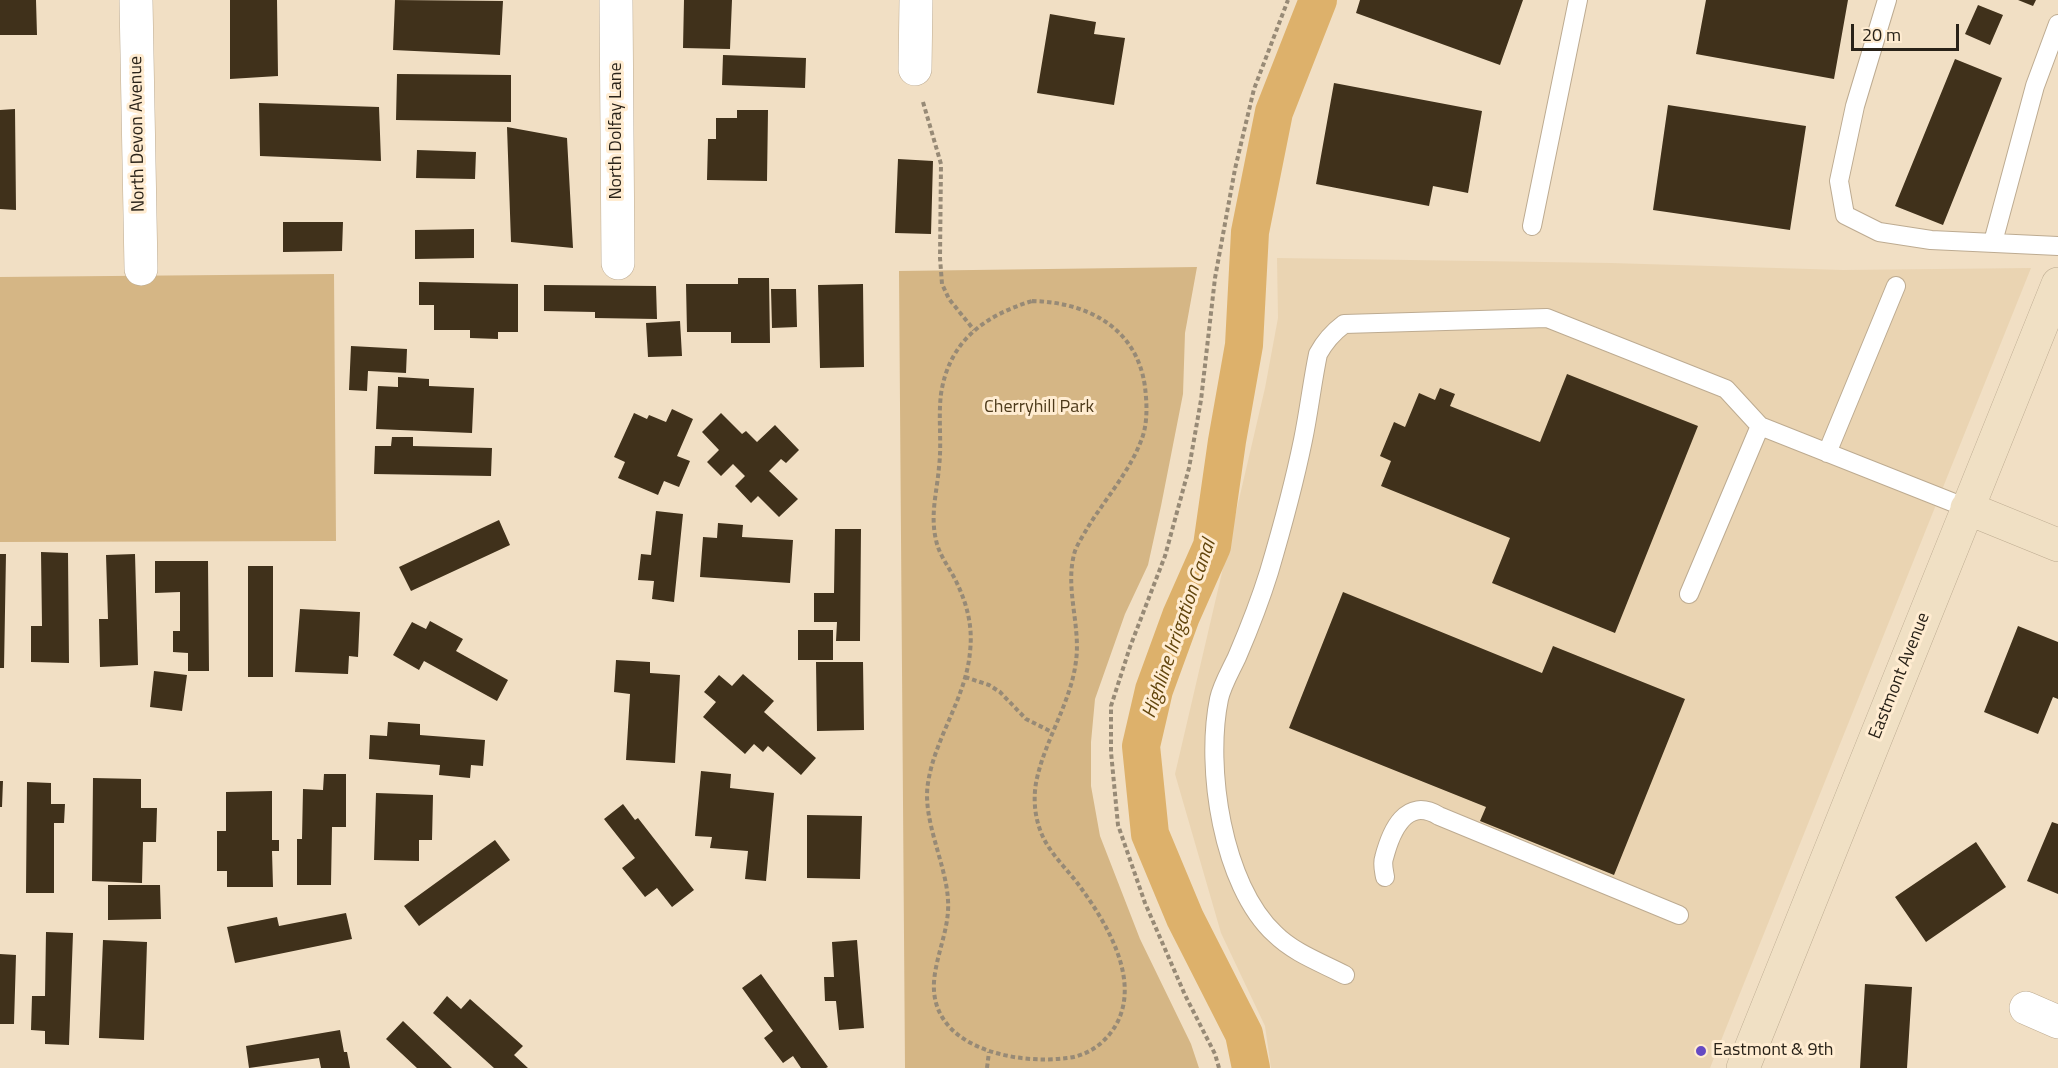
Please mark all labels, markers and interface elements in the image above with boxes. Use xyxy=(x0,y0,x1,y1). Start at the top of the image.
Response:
scale bar xyxy=(1854,12,1962,50)
text: 20 m xyxy=(1862,21,1901,48)
street label: North Devon Avenue xyxy=(126,56,150,212)
street label: North Dolfay Lane xyxy=(606,63,628,199)
park label: Cherryhill Park xyxy=(984,397,1094,419)
water label: Highline Irrigation Canal xyxy=(1138,536,1222,722)
street label: Eastmont Avenue xyxy=(1865,610,1935,742)
place label: Eastmont & 9th xyxy=(1713,1040,1834,1062)
marker: Eastmont & 9th xyxy=(1694,1044,1708,1058)

